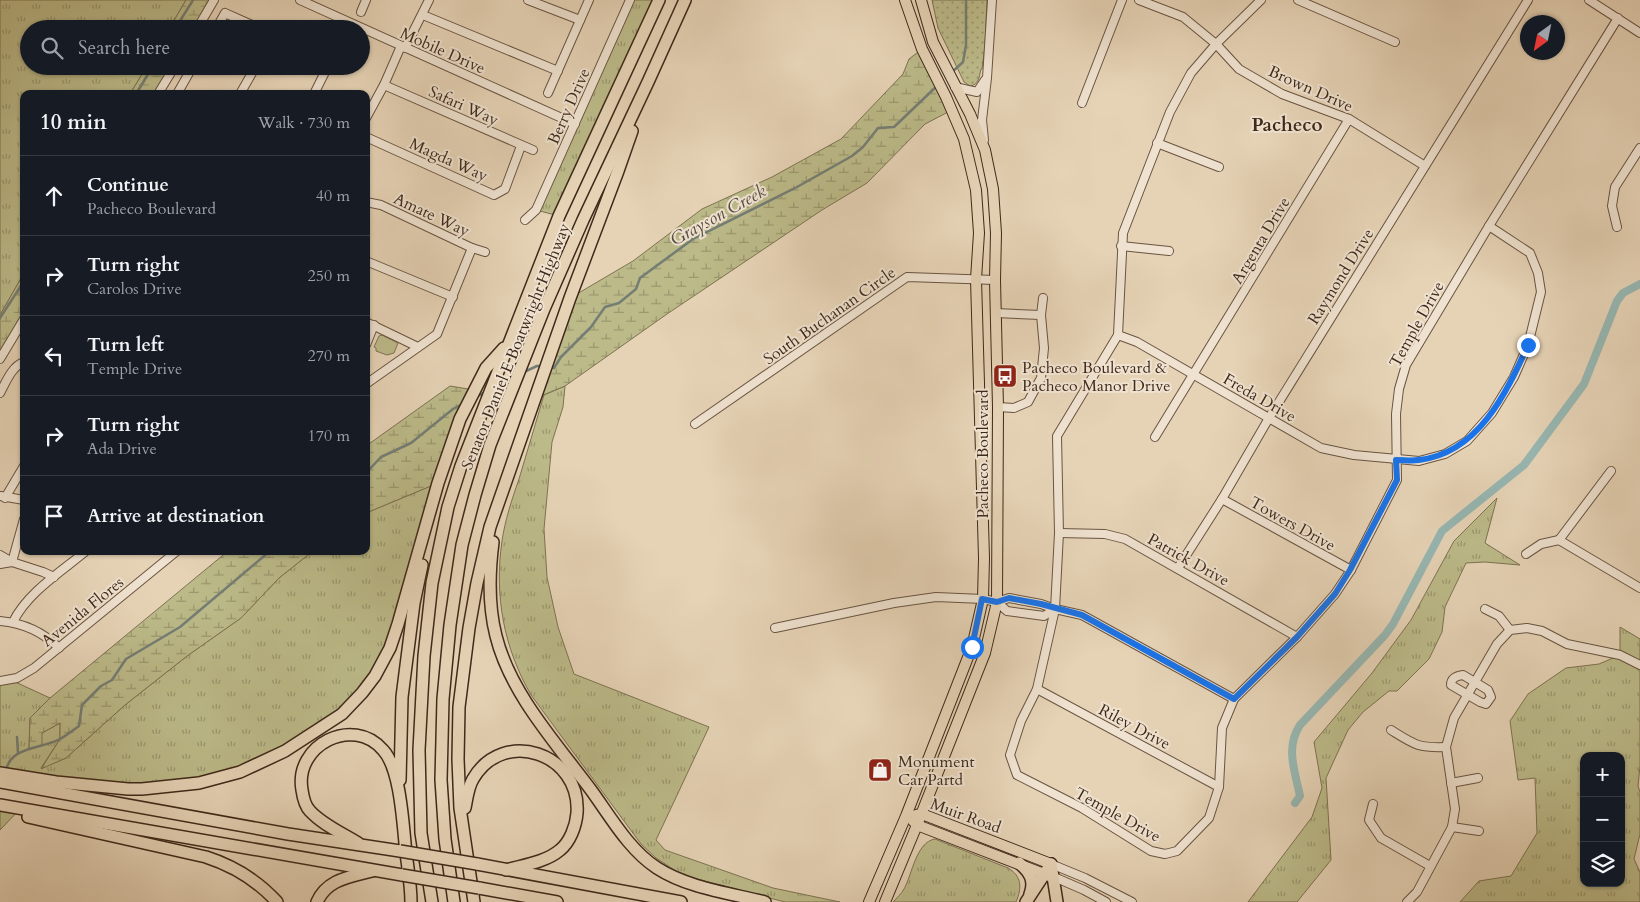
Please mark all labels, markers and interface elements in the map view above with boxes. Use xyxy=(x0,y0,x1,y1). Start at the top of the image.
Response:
north arrow xyxy=(1520,15,1565,60)
search box xyxy=(20,20,370,75)
street label: Mobile Drive xyxy=(396,22,489,79)
icon: search xyxy=(38,34,66,62)
text: Search here xyxy=(78,35,170,61)
street label: Brown Drive xyxy=(1265,61,1356,117)
street label: Berry Drive xyxy=(542,65,595,148)
street label: Safari Way xyxy=(425,81,503,131)
text: 10 min xyxy=(40,108,107,137)
text: Walk · 730 m xyxy=(258,112,350,134)
district label: Pacheco xyxy=(1251,112,1323,138)
street label: Magda Way xyxy=(406,133,492,187)
text: Continue xyxy=(87,172,169,198)
water label: Grayson Creek xyxy=(666,179,771,252)
icon: ahead xyxy=(40,182,68,210)
text: 40 m xyxy=(316,185,350,207)
street label: Amate Way xyxy=(390,188,474,242)
street label: Argenta Drive xyxy=(1226,193,1295,288)
text: Pacheco Boulevard xyxy=(87,198,216,220)
street label: Senator Daniel E Boatwright Highway xyxy=(456,219,576,473)
street label: Raymond Drive xyxy=(1303,224,1379,329)
text: Turn right xyxy=(87,252,179,278)
icon: right xyxy=(40,262,68,290)
street label: South Buchanan Circle xyxy=(759,262,900,370)
text: 250 m xyxy=(308,265,350,287)
street label: Temple Drive xyxy=(1384,277,1450,372)
text: Carolos Drive xyxy=(87,278,182,300)
text: Turn left xyxy=(87,332,164,358)
route end xyxy=(1517,334,1540,357)
icon: left xyxy=(40,342,68,370)
text: 270 m xyxy=(308,345,350,367)
place label: Pacheco Boulevard & Pacheco Manor Drive xyxy=(1022,357,1171,397)
text: Temple Drive xyxy=(87,358,182,380)
bus stop icon: Pacheco Boulevard & Pacheco Manor Drive xyxy=(992,363,1018,389)
street label: Freda Drive xyxy=(1219,368,1300,428)
street label: Pacheco Boulevard xyxy=(972,389,994,518)
text: Turn right xyxy=(87,412,179,438)
icon: right xyxy=(40,422,68,450)
text: 170 m xyxy=(308,425,350,447)
text: Ada Drive xyxy=(87,438,157,460)
street label: Towers Drive xyxy=(1246,491,1339,556)
icon: arrive xyxy=(40,502,68,530)
text: Arrive at destination xyxy=(87,503,264,529)
street label: Patrick Drive xyxy=(1144,528,1233,591)
street label: Avenida Flores xyxy=(37,572,129,652)
route start xyxy=(961,636,984,659)
street label: Riley Drive xyxy=(1095,699,1174,755)
place label: Monument Car Partd xyxy=(898,751,975,791)
map controls xyxy=(1580,752,1625,887)
button: + xyxy=(1580,752,1625,797)
shop icon: Monument Car Partd xyxy=(867,757,893,783)
street label: Temple Drive xyxy=(1070,782,1165,848)
street label: Muir Road xyxy=(927,793,1004,839)
button: − xyxy=(1580,797,1625,842)
button: layers xyxy=(1580,842,1625,887)

